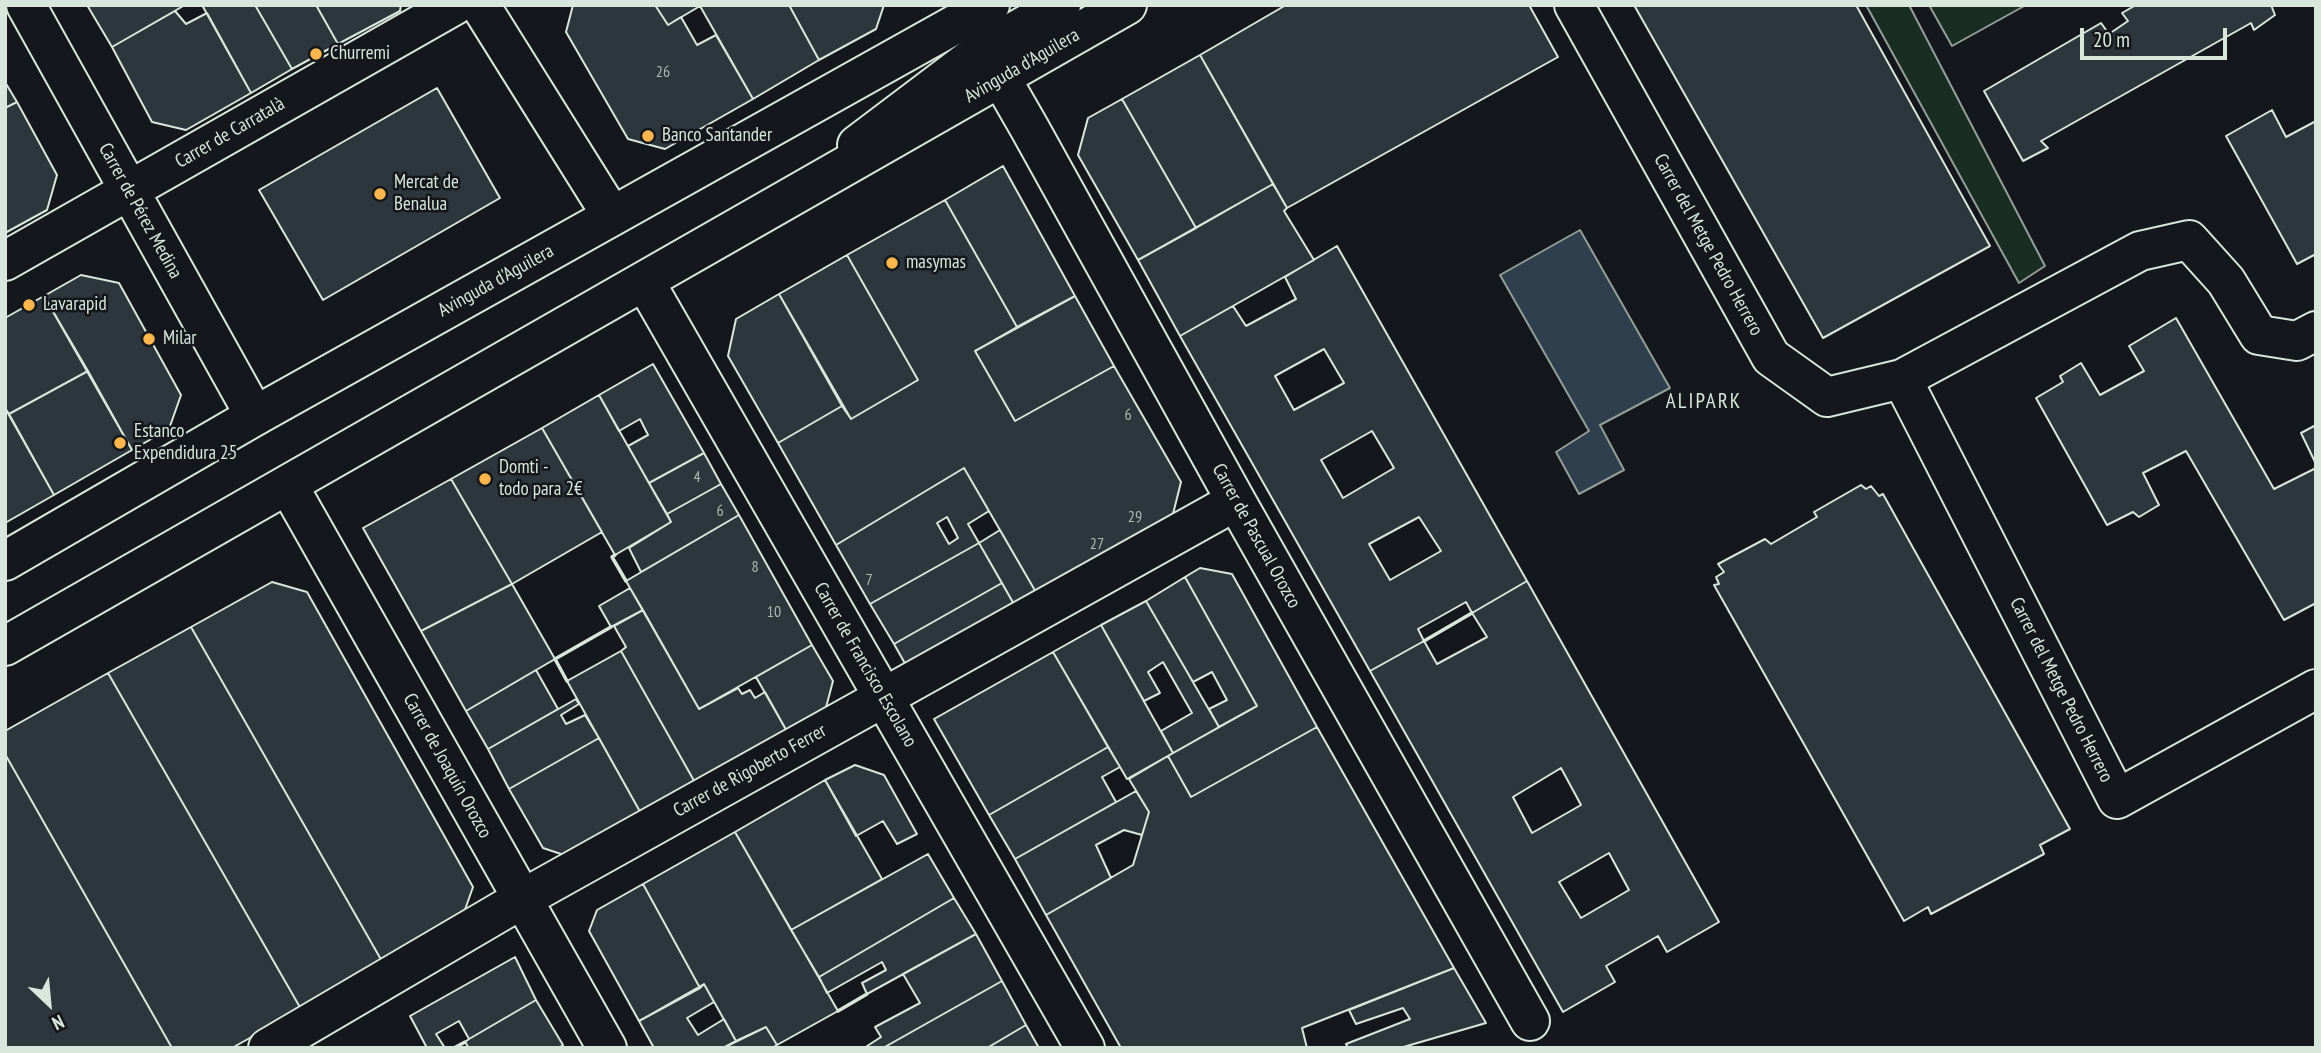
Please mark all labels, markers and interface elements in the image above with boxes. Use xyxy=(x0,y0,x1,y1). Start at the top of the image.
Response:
scale bar xyxy=(2083,14,2230,58)
street label: Avinguda d'Aguilera xyxy=(961,24,1083,108)
text: 20 m xyxy=(2093,26,2130,53)
place label: Churremi xyxy=(330,43,390,65)
marker: Churremi xyxy=(308,46,324,62)
house number: 26 xyxy=(656,62,670,82)
street label: Carrer de Carratalà xyxy=(171,92,289,174)
place label: Banco Santander xyxy=(662,125,772,147)
marker: Banco Santander xyxy=(640,128,656,144)
street label: Carrer de Pérez Medina xyxy=(93,139,187,283)
street label: Carrer del Metge Pedro Herrero xyxy=(1648,150,1768,340)
place label: Mercat de Benalua xyxy=(394,172,459,216)
marker: Mercat de Benalua xyxy=(372,186,388,202)
street label: Avinguda d'Aguilera xyxy=(434,240,558,322)
place label: masymas xyxy=(906,252,966,274)
marker: masymas xyxy=(884,255,900,271)
place label: Lavarapid xyxy=(43,294,107,316)
marker: Lavarapid xyxy=(21,297,37,313)
place label: Milar xyxy=(163,328,196,350)
marker: Milar xyxy=(141,331,157,347)
district label: ALIPARK xyxy=(1667,389,1741,415)
house number: 6 xyxy=(1124,405,1132,425)
place label: Estanco Expendidura 25 xyxy=(134,421,237,465)
marker: Estanco Expendidura 25 xyxy=(112,435,128,451)
place label: Domti - todo para 2€ xyxy=(499,457,583,501)
street label: Carrer de Pascual Orozco xyxy=(1207,460,1305,612)
house number: 4 xyxy=(693,467,701,487)
marker: Domti - todo para 2€ xyxy=(477,471,493,487)
house number: 6 xyxy=(716,501,724,521)
house number: 29 xyxy=(1128,507,1142,527)
house number: 27 xyxy=(1090,534,1104,554)
house number: 8 xyxy=(751,557,759,577)
house number: 7 xyxy=(865,570,873,590)
street label: Carrer de Francisco Escolano xyxy=(809,579,921,751)
street label: Carrer del Metge Pedro Herrero xyxy=(2004,594,2118,786)
house number: 10 xyxy=(767,602,781,622)
street label: Carrer de Joaquín Orozco xyxy=(398,690,496,842)
street label: Carrer de Rigoberto Ferrer xyxy=(669,719,831,823)
north arrow xyxy=(14,969,84,1039)
text: N xyxy=(48,1010,68,1036)

